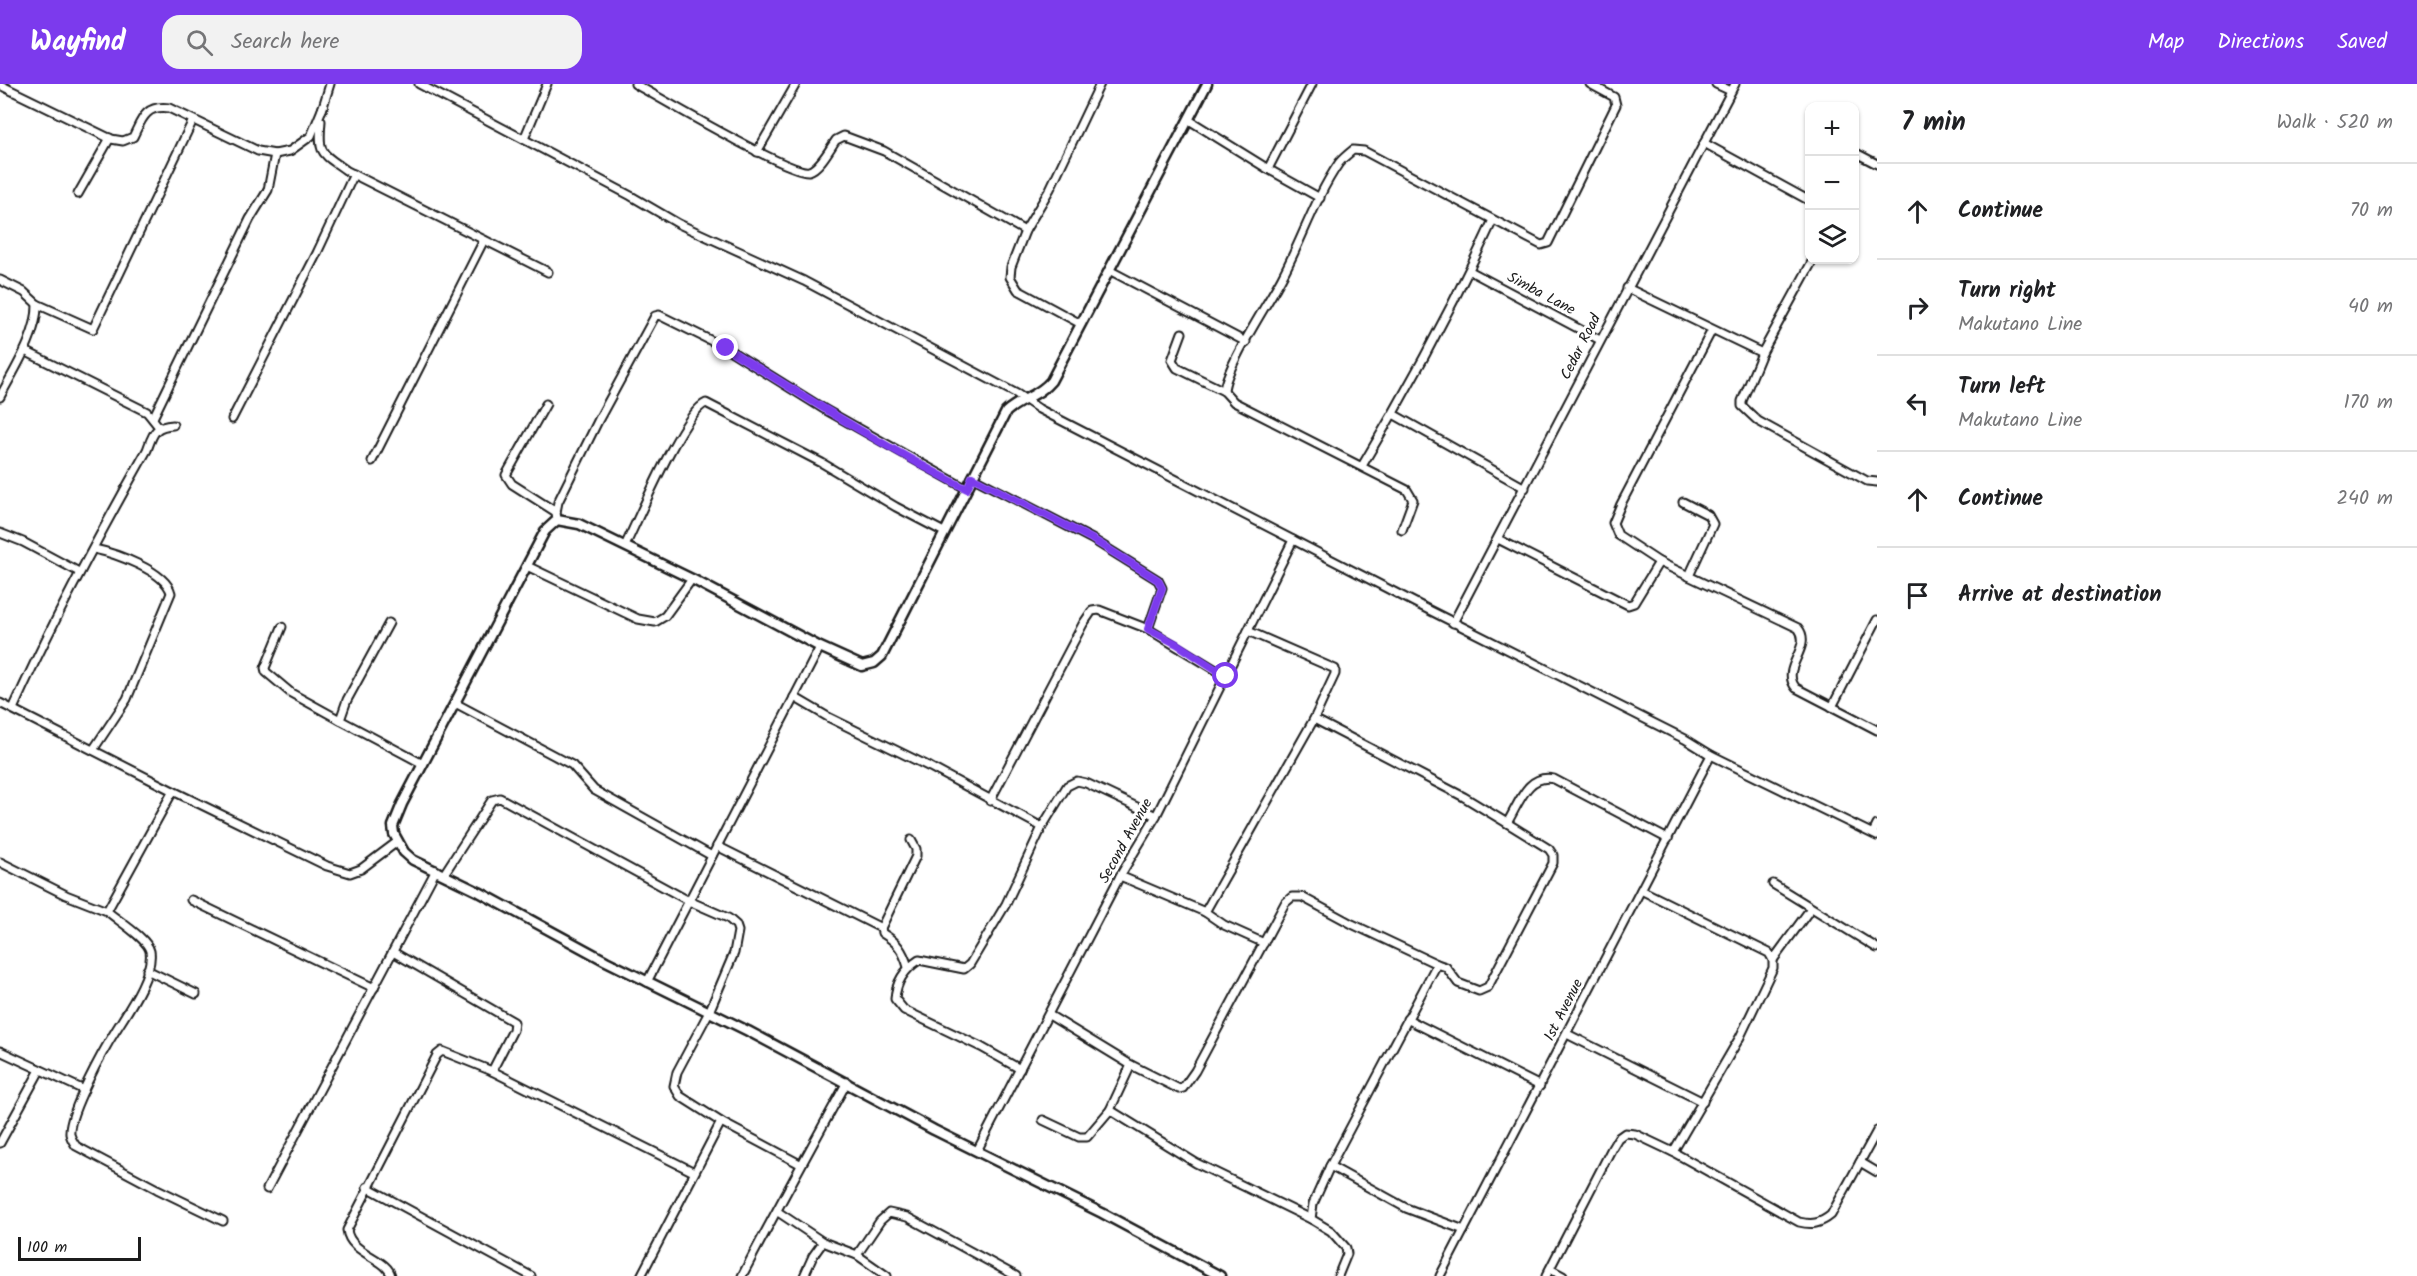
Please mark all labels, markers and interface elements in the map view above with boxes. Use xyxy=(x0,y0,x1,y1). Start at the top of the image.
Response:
search box xyxy=(162,15,582,69)
text: Wayfind xyxy=(30,20,126,65)
text: Search here xyxy=(231,25,339,60)
icon: search xyxy=(183,26,216,59)
text: Map xyxy=(2148,26,2184,59)
text: Directions xyxy=(2217,26,2304,59)
text: Saved xyxy=(2337,26,2387,59)
map controls xyxy=(1805,102,1859,264)
button: + xyxy=(1805,102,1859,156)
text: 7 min xyxy=(1901,102,1966,144)
text: Walk · 520 m xyxy=(2277,107,2393,139)
button: − xyxy=(1805,156,1859,210)
text: Continue xyxy=(1958,194,2043,229)
icon: ahead xyxy=(1901,195,1934,228)
text: 70 m xyxy=(2350,195,2393,227)
button: layers xyxy=(1805,210,1859,264)
street label: Simba Lane xyxy=(1503,266,1580,322)
text: Turn right xyxy=(1958,274,2056,309)
icon: right xyxy=(1901,291,1934,324)
text: 40 m xyxy=(2348,291,2393,323)
street label: Cedar Road xyxy=(1554,309,1608,384)
text: Makutano Line xyxy=(1958,309,2082,341)
route end xyxy=(712,334,738,360)
text: Turn left xyxy=(1958,370,2045,405)
icon: left xyxy=(1901,387,1934,420)
text: 170 m xyxy=(2344,387,2393,419)
text: Makutano Line xyxy=(1958,405,2082,437)
text: Continue xyxy=(1958,482,2043,517)
icon: ahead xyxy=(1901,483,1934,516)
text: 240 m xyxy=(2336,483,2393,515)
text: Arrive at destination xyxy=(1958,578,2161,613)
icon: arrive xyxy=(1901,579,1934,612)
route start xyxy=(1212,662,1238,688)
street label: Second Avenue xyxy=(1093,794,1159,888)
street label: 1st Avenue xyxy=(1538,974,1590,1045)
scale bar xyxy=(18,1234,141,1262)
text: 100 m xyxy=(27,1235,67,1260)

